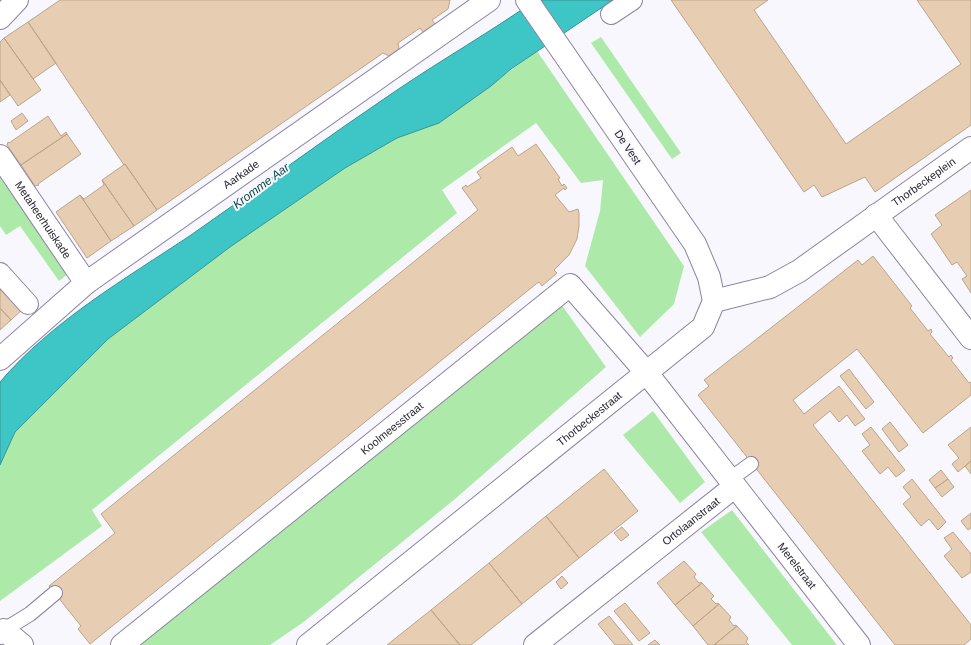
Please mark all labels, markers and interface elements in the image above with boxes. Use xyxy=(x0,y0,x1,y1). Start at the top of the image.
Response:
street label: De Vest xyxy=(612,128,644,166)
street label: Thorbeckeplein xyxy=(889,155,958,209)
street label: Aarkade xyxy=(221,158,261,191)
water label: Kromme Aar xyxy=(230,160,293,212)
street label: Metaheerhuiskade xyxy=(13,179,74,261)
street label: Thorbeckestraat xyxy=(554,389,624,448)
street label: Koolmeesstraat xyxy=(358,400,425,457)
street label: Ortolaanstraat xyxy=(660,495,722,548)
street label: Merelstraat xyxy=(776,540,819,591)

